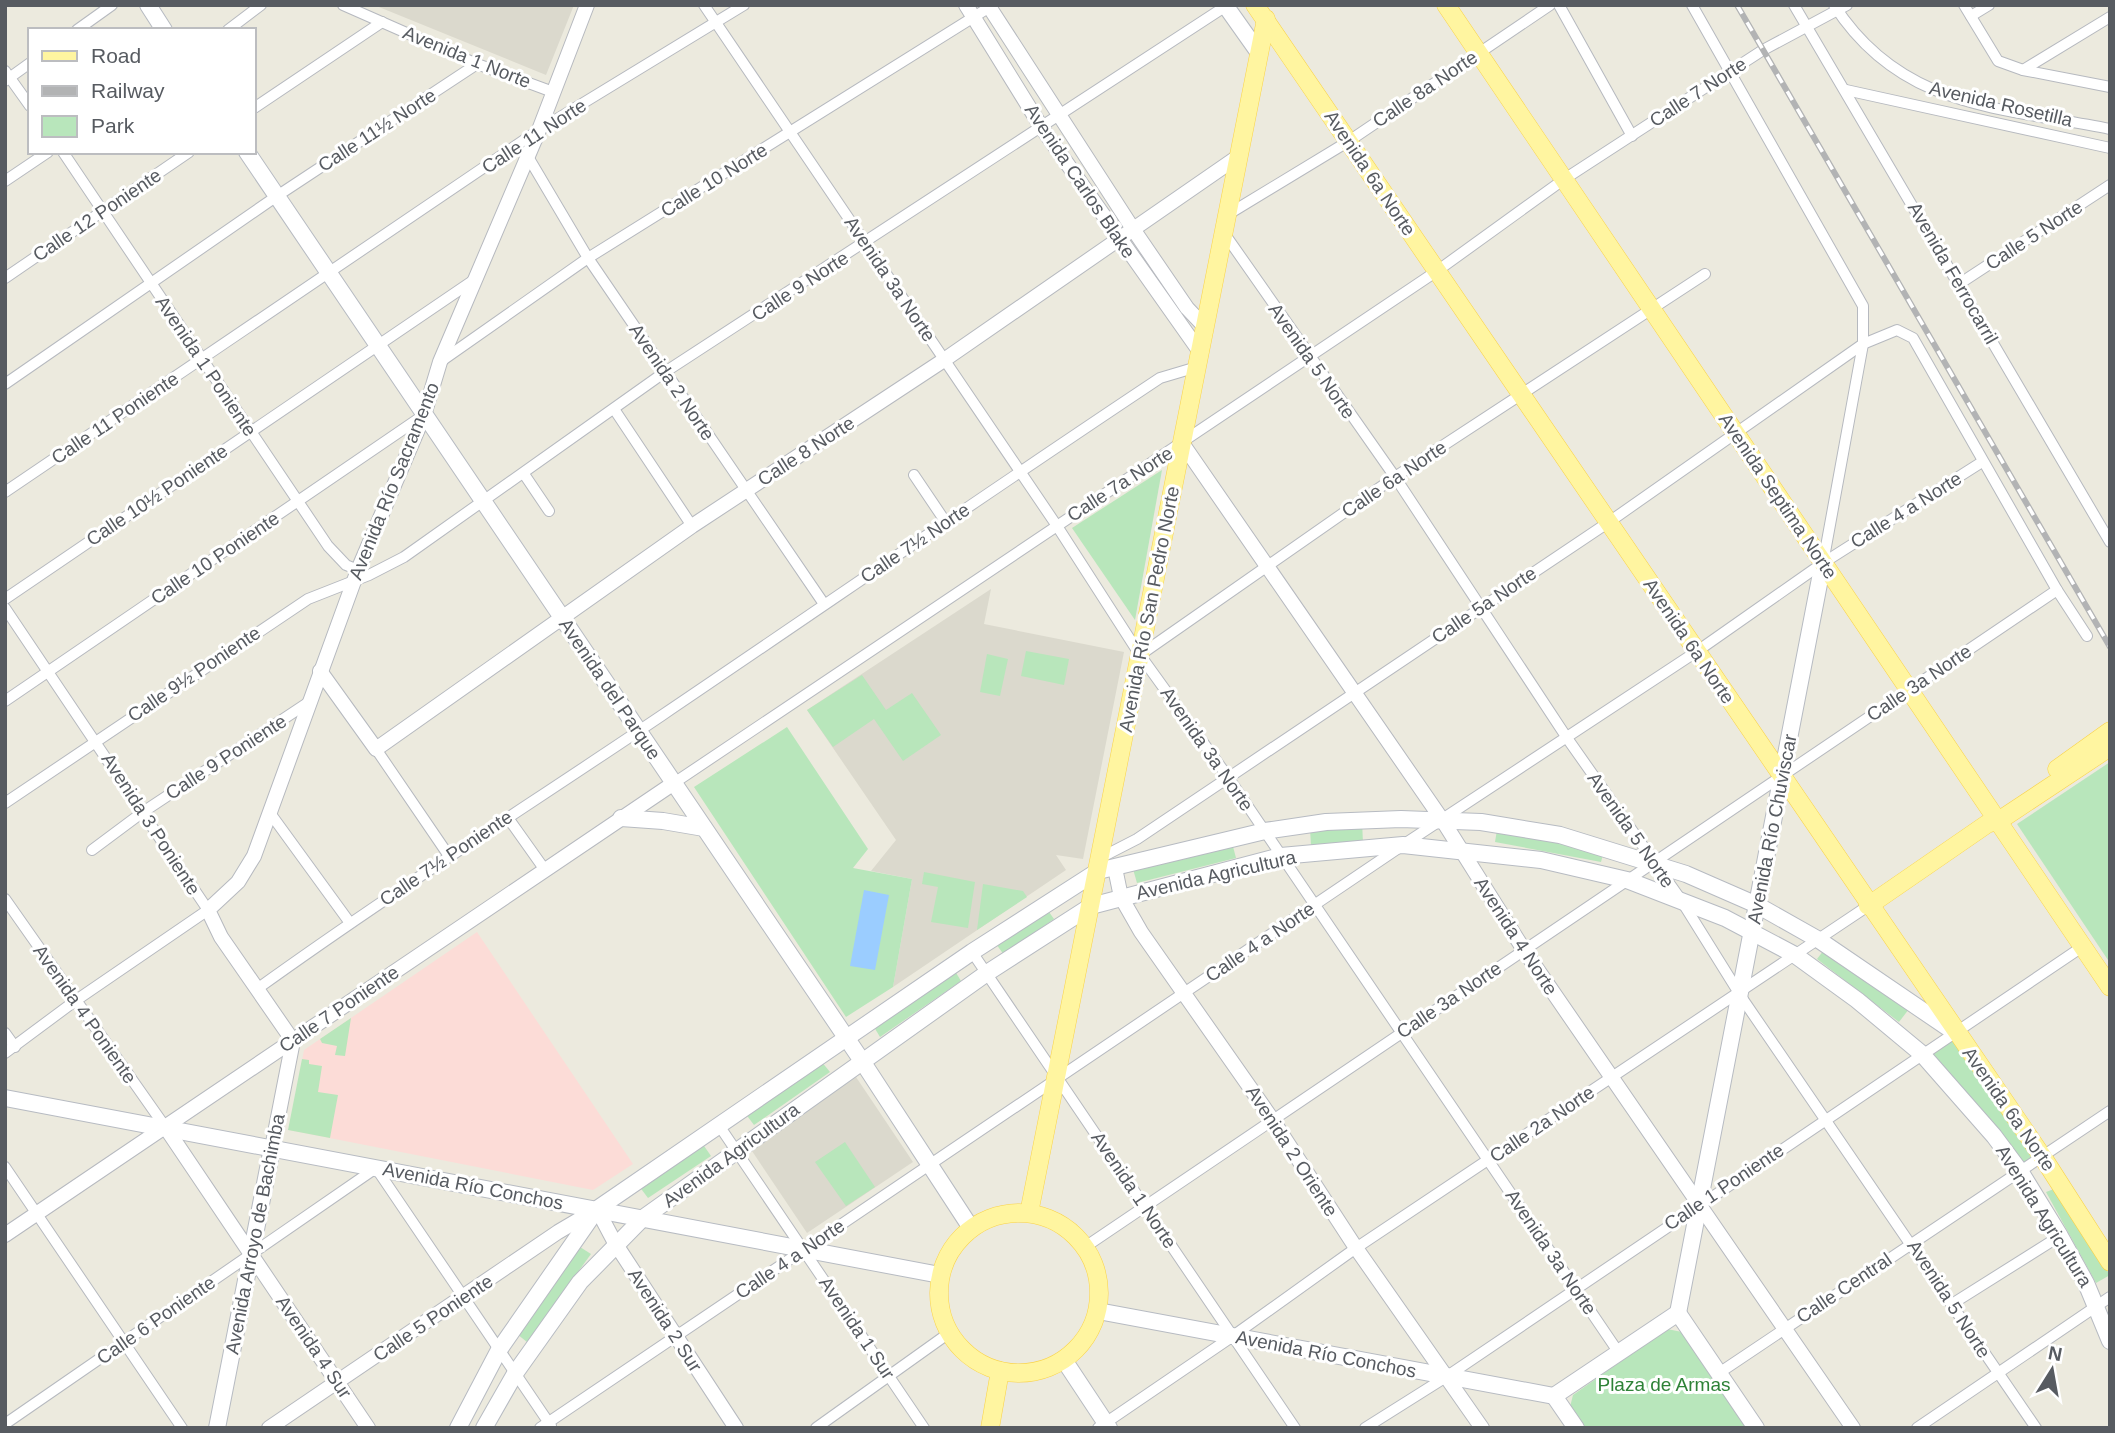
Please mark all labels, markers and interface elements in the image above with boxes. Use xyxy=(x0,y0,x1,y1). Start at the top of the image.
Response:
street label: Avenida 1 Norte xyxy=(400,22,534,92)
legend xyxy=(28,28,256,154)
text: Road xyxy=(91,44,141,67)
street label: Calle 8a Norte xyxy=(1369,46,1481,132)
street label: Calle 7 Norte xyxy=(1646,53,1750,131)
street label: Avenida Rosetilla xyxy=(1927,77,2075,131)
text: Railway xyxy=(91,79,165,102)
street label: Calle 11½ Norte xyxy=(314,84,440,176)
street label: Calle 11 Norte xyxy=(478,95,590,177)
street label: Avenida Carlos Blake xyxy=(1021,100,1139,262)
street label: Avenida 6a Norte xyxy=(1320,106,1420,240)
text: Park xyxy=(91,114,135,137)
street label: Calle 10 Norte xyxy=(657,139,771,221)
street label: Calle 12 Poniente xyxy=(29,164,165,266)
street label: Calle 5 Norte xyxy=(1982,196,2086,274)
street label: Avenida Ferrocarril xyxy=(1904,198,2002,348)
street label: Avenida 3a Norte xyxy=(840,212,940,346)
street label: Calle 9 Norte xyxy=(748,247,852,325)
street label: Avenida 1 Poniente xyxy=(151,292,261,440)
street label: Avenida 5 Norte xyxy=(1264,299,1360,423)
street label: Avenida 2 Norte xyxy=(625,320,719,444)
street label: Calle 11 Poniente xyxy=(48,368,182,468)
street label: Avenida Río Sacramento xyxy=(345,379,443,583)
street label: Avenida Septima Norte xyxy=(1715,409,1841,583)
street label: Calle 8 Norte xyxy=(754,412,858,490)
street label: Calle 6a Norte xyxy=(1338,436,1450,522)
street label: Calle 10½ Poniente xyxy=(82,440,232,550)
street label: Calle 7a Norte xyxy=(1063,442,1177,526)
street label: Calle 4 a Norte xyxy=(1847,468,1965,552)
street label: Avenida Río San Pedro Norte xyxy=(1115,484,1183,734)
street label: Calle 7½ Norte xyxy=(857,499,973,587)
street label: Calle 10 Poniente xyxy=(147,507,283,609)
street label: Calle 5a Norte xyxy=(1428,562,1540,648)
street label: Avenida 6a Norte xyxy=(1639,574,1739,708)
street label: Avenida del Parque xyxy=(555,615,665,763)
street label: Calle 9½ Poniente xyxy=(124,622,264,726)
street label: Calle 3a Norte xyxy=(1863,640,1975,726)
street label: Avenida 3a Norte xyxy=(1156,683,1258,815)
street label: Calle 9 Poniente xyxy=(162,710,290,804)
street label: Avenida Río Chuviscar xyxy=(1743,732,1801,926)
street label: Avenida 3 Poniente xyxy=(97,749,205,899)
street label: Avenida 5 Norte xyxy=(1583,768,1679,892)
street label: Calle 7½ Poniente xyxy=(376,806,516,910)
street label: Avenida Agricultura xyxy=(1134,846,1298,904)
street label: Avenida 4 Norte xyxy=(1470,873,1562,999)
street label: Calle 4 a Norte xyxy=(1202,898,1318,986)
street label: Avenida 4 Poniente xyxy=(29,941,141,1087)
street label: Calle 3a Norte xyxy=(1393,957,1505,1043)
street label: Calle 7 Poniente xyxy=(275,961,403,1057)
street label: Avenida 6a Norte xyxy=(1958,1043,2060,1175)
street label: Calle 2a Norte xyxy=(1486,1081,1598,1167)
street label: Avenida 2 Oriente xyxy=(1242,1082,1342,1220)
street label: Avenida Agricultura xyxy=(659,1098,804,1212)
street label: Avenida Arroyo de Bachimba xyxy=(221,1111,289,1356)
street label: Avenida 1 Norte xyxy=(1087,1128,1181,1252)
street label: Calle 1 Poniente xyxy=(1660,1139,1788,1235)
street label: Avenida Agricultura xyxy=(1992,1141,2096,1291)
street label: Avenida Río Conchos xyxy=(381,1158,565,1214)
street label: Avenida 3a Norte xyxy=(1501,1185,1601,1319)
street label: Calle 4 a Norte xyxy=(732,1215,848,1303)
street label: Avenida 5 Norte xyxy=(1903,1236,1995,1362)
street label: Calle Central xyxy=(1793,1249,1895,1327)
street label: Avenida 2 Sur xyxy=(624,1264,707,1376)
street label: Calle 5 Poniente xyxy=(369,1270,497,1366)
street label: Calle 6 Poniente xyxy=(93,1271,219,1369)
street label: Avenida 1 Sur xyxy=(815,1273,899,1384)
street label: Avenida 4 Sur xyxy=(272,1292,356,1403)
street label: Avenida Río Conchos xyxy=(1234,1326,1418,1382)
north arrow xyxy=(2017,1335,2087,1405)
text: N xyxy=(2046,1342,2064,1365)
park label: Plaza de Armas xyxy=(1597,1374,1731,1395)

